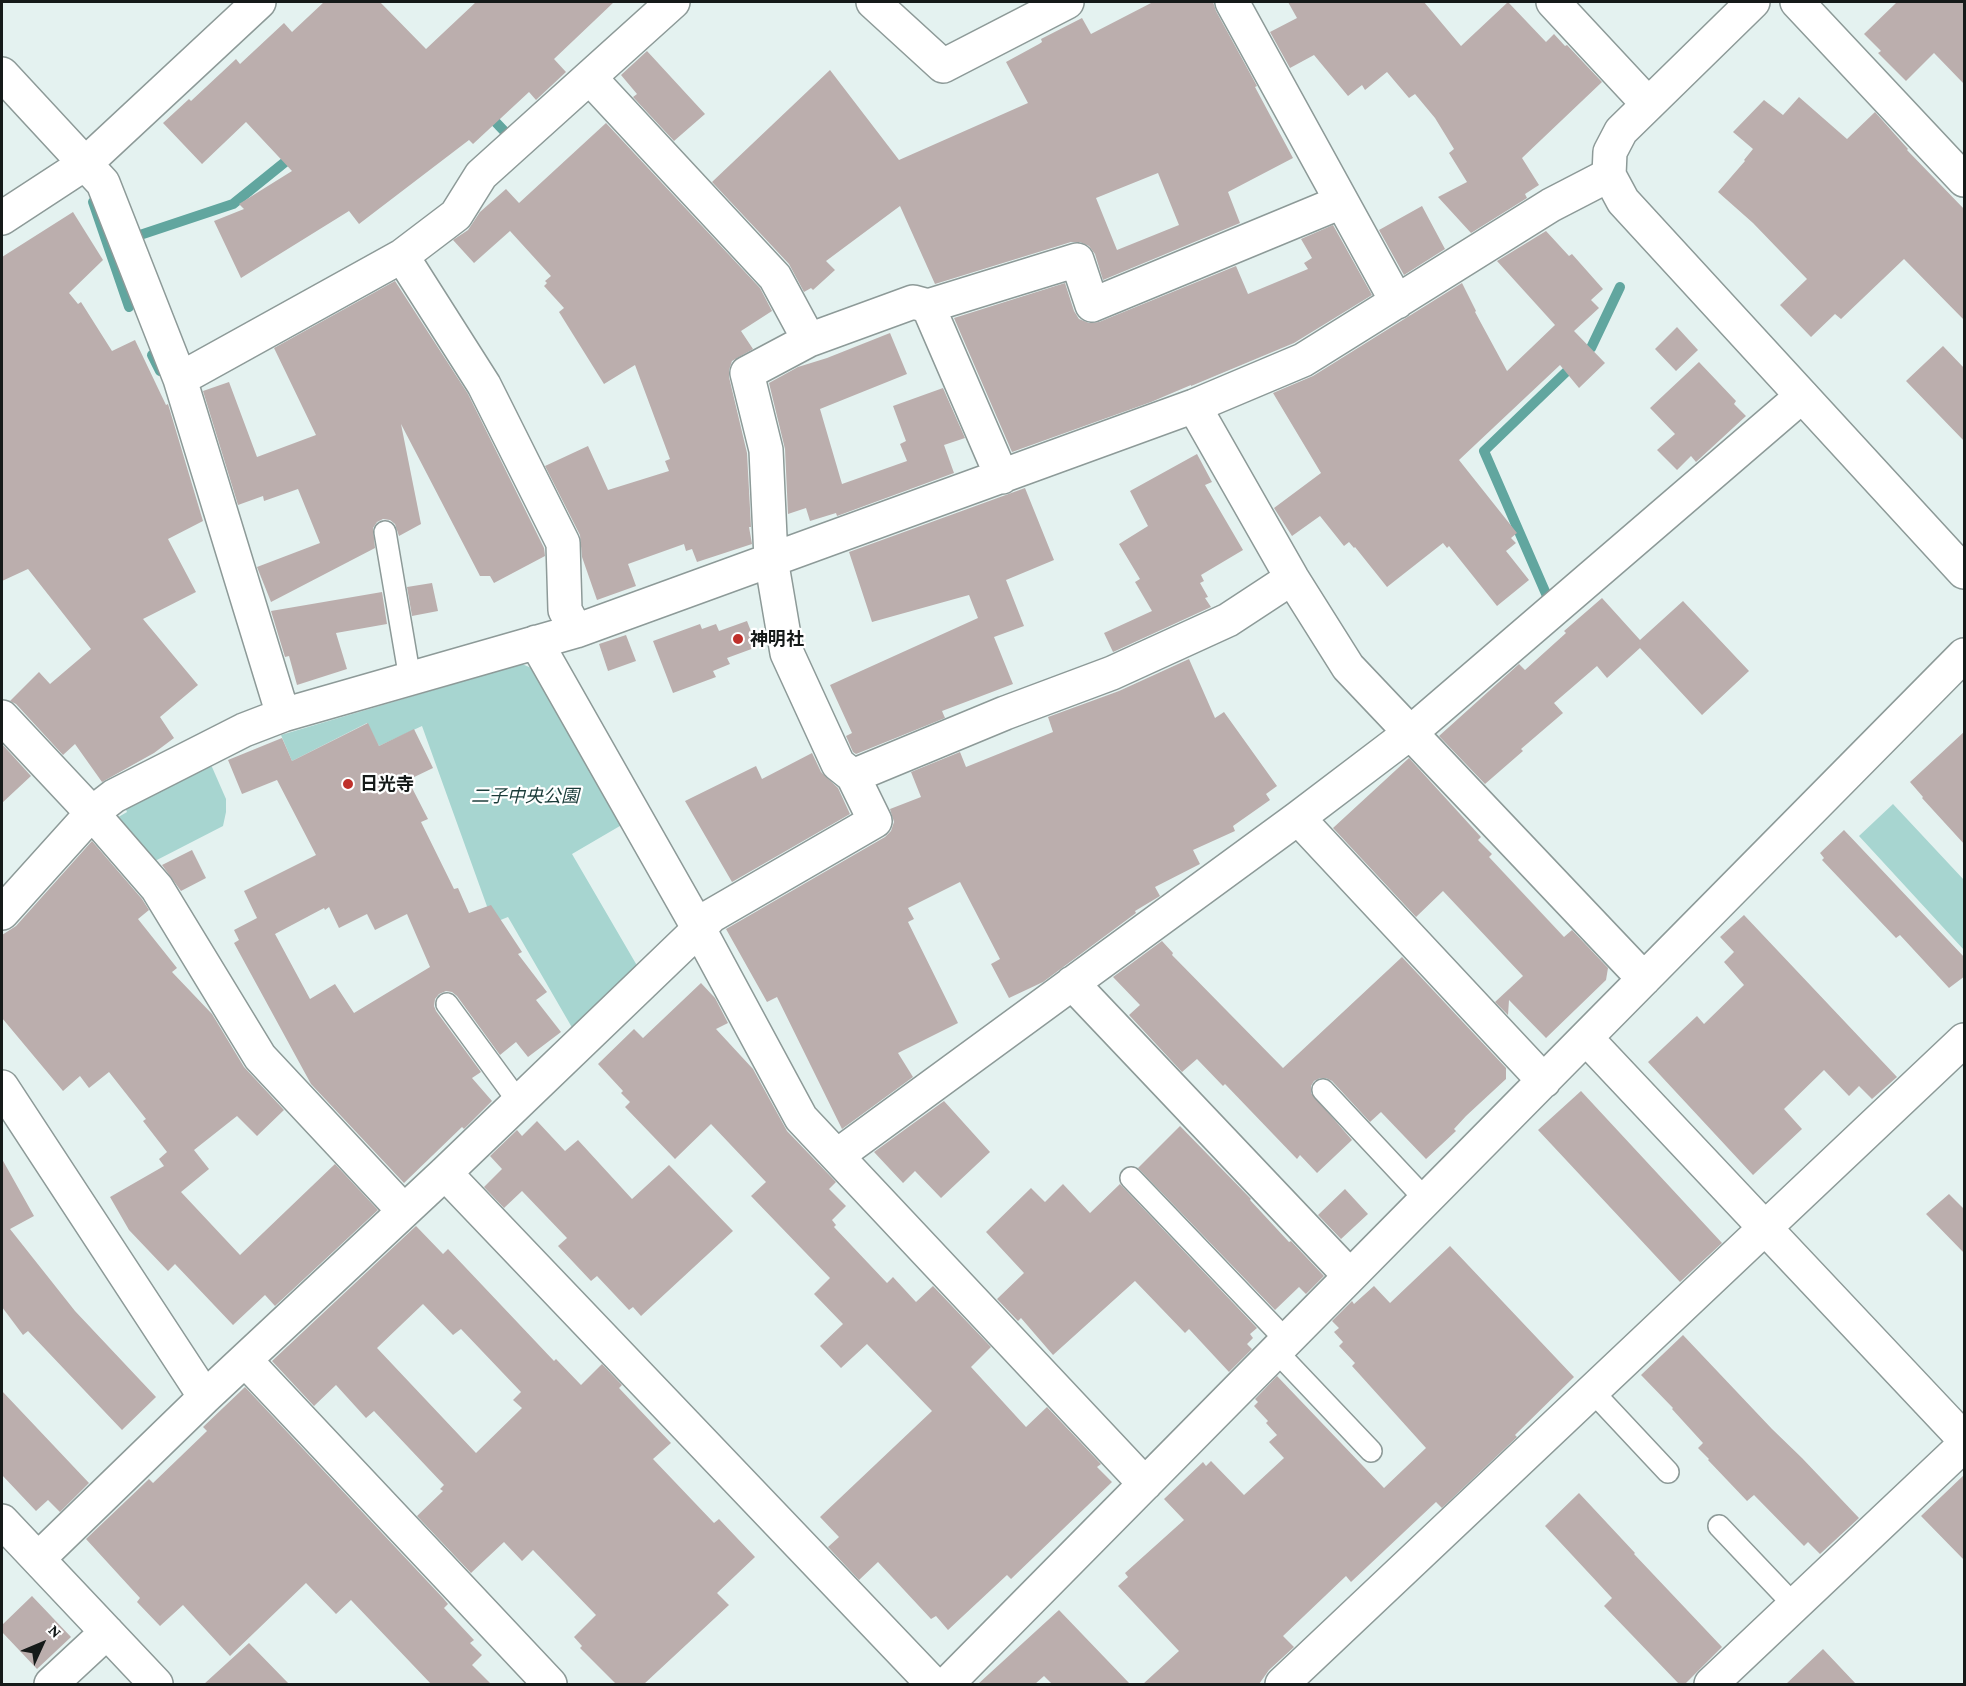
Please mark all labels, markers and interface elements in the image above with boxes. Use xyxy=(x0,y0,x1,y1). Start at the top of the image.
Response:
place label: 神明社 xyxy=(750,628,804,650)
marker: 神明社 xyxy=(731,632,745,646)
place label: 日光寺 xyxy=(360,773,414,795)
marker: 日光寺 xyxy=(341,777,355,791)
park label: 二子中央公園 xyxy=(471,785,579,807)
north arrow xyxy=(12,1614,72,1674)
text: N xyxy=(45,1621,65,1641)

